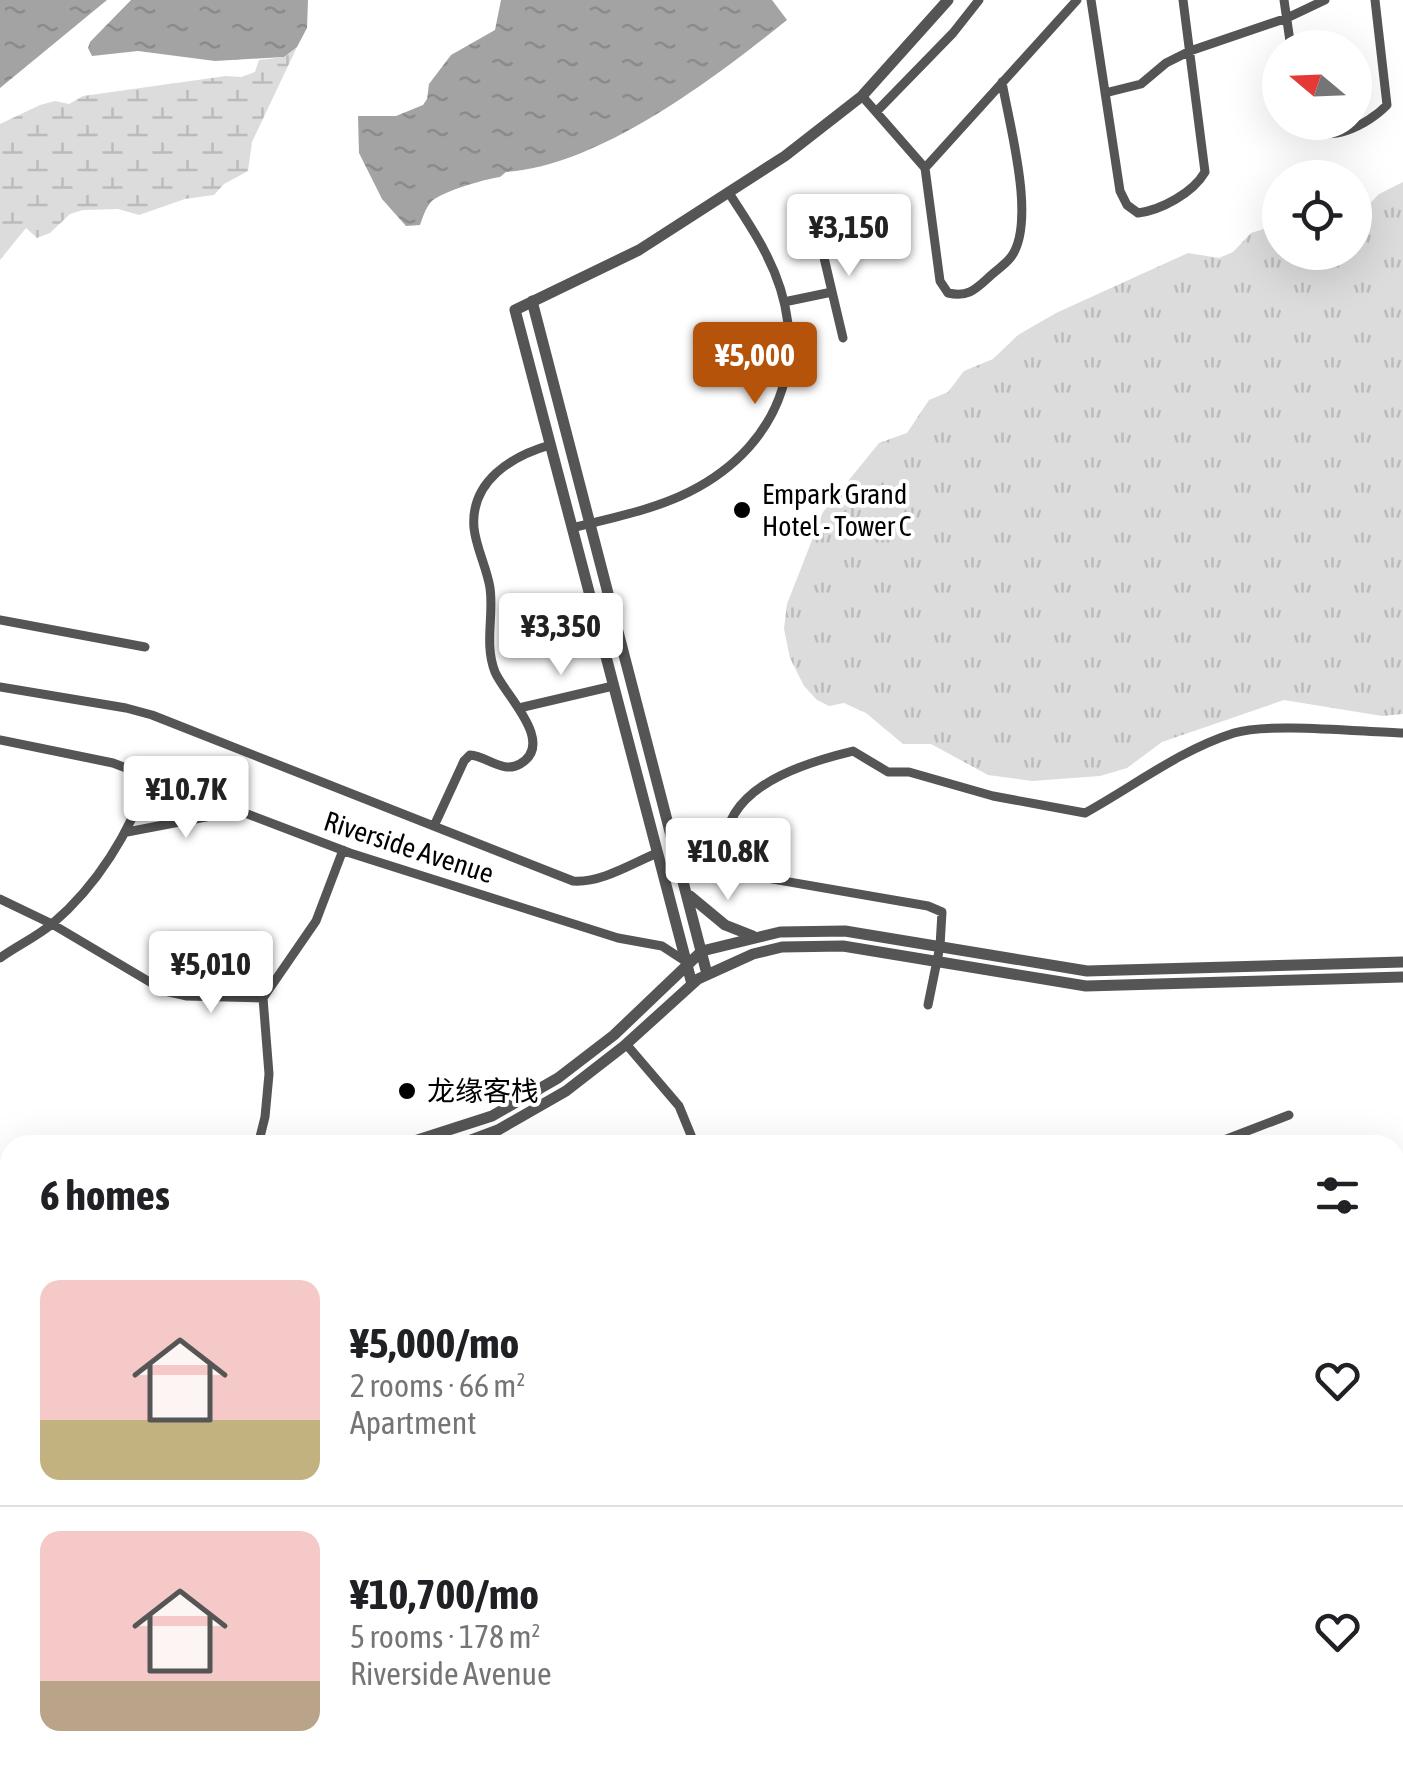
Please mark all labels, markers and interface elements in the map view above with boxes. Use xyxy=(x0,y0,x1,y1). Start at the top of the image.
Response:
north arrow xyxy=(1262,30,1372,140)
map controls xyxy=(1262,30,1372,270)
button: locate xyxy=(1262,160,1372,270)
pin: ¥3,150 xyxy=(768,194,930,279)
text: ¥3,150 xyxy=(809,208,889,245)
pin: ¥5,000 xyxy=(674,322,836,407)
text: ¥5,000 xyxy=(715,336,795,373)
place label: Empark Grand Hotel - Tower C xyxy=(762,478,912,542)
marker: Empark Grand Hotel - Tower C xyxy=(731,499,753,521)
pin: ¥3,350 xyxy=(480,593,642,678)
text: ¥3,350 xyxy=(521,607,601,644)
pin: ¥10.7K xyxy=(105,756,267,841)
text: ¥10.7K xyxy=(146,770,226,807)
street label: Riverside Avenue xyxy=(320,805,498,889)
pin: ¥10.8K xyxy=(647,818,809,903)
text: ¥10.8K xyxy=(688,832,768,869)
pin: ¥5,010 xyxy=(130,931,292,1016)
text: ¥5,010 xyxy=(171,945,251,982)
place label: 龙缘客栈 xyxy=(427,1075,539,1107)
marker: 龙缘客栈 xyxy=(396,1080,418,1102)
icon: filters xyxy=(1310,1168,1365,1223)
text: 6 homes xyxy=(40,1171,170,1219)
text: ¥5,000/mo xyxy=(350,1319,519,1367)
icon: home xyxy=(120,1320,240,1440)
icon: heart xyxy=(1310,1353,1365,1408)
text: 2 rooms · 66 m² xyxy=(350,1367,525,1404)
text: Apartment xyxy=(350,1404,476,1441)
text: ¥10,700/mo xyxy=(350,1570,539,1618)
icon: home xyxy=(120,1571,240,1691)
icon: heart xyxy=(1310,1604,1365,1659)
text: 5 rooms · 178 m² xyxy=(350,1618,540,1655)
text: Riverside Avenue xyxy=(350,1655,552,1692)

